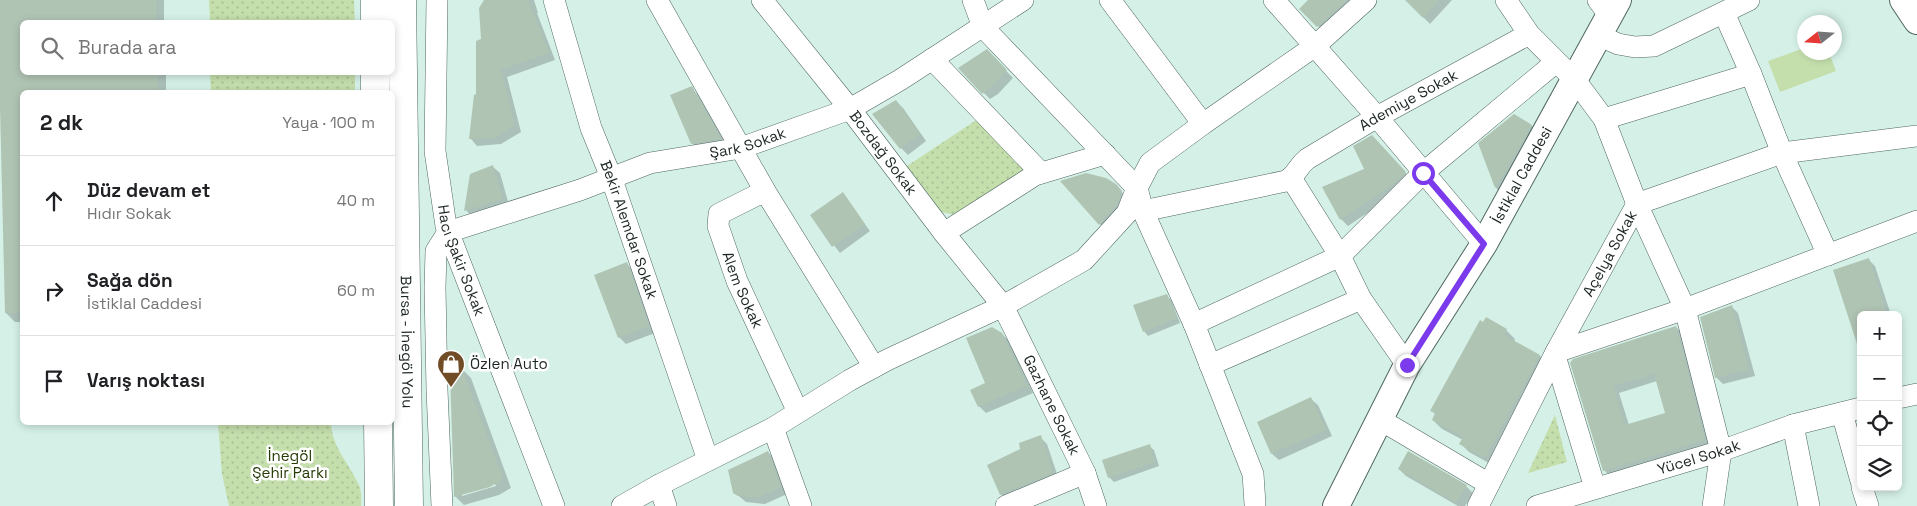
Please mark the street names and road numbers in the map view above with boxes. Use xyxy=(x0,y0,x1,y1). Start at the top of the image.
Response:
street label: Ademiye Sokak xyxy=(1355,65,1461,135)
street label: Bozdağ Sokak xyxy=(845,106,922,199)
street label: Şark Sokak xyxy=(708,123,788,162)
street label: İstiklal Caddesi xyxy=(1487,123,1556,227)
street label: Bekir Alemdar Sokak xyxy=(596,157,662,302)
street label: Hacı Şakir Sokak xyxy=(434,203,490,319)
street label: Açelya Sokak xyxy=(1578,207,1641,300)
street label: Alem Sokak xyxy=(718,249,768,331)
street label: Bursa - İnegöl Yolu xyxy=(397,275,418,409)
street label: Gazhane Sokak xyxy=(1020,352,1085,458)
street label: Yücel Sokak xyxy=(1655,435,1743,479)

